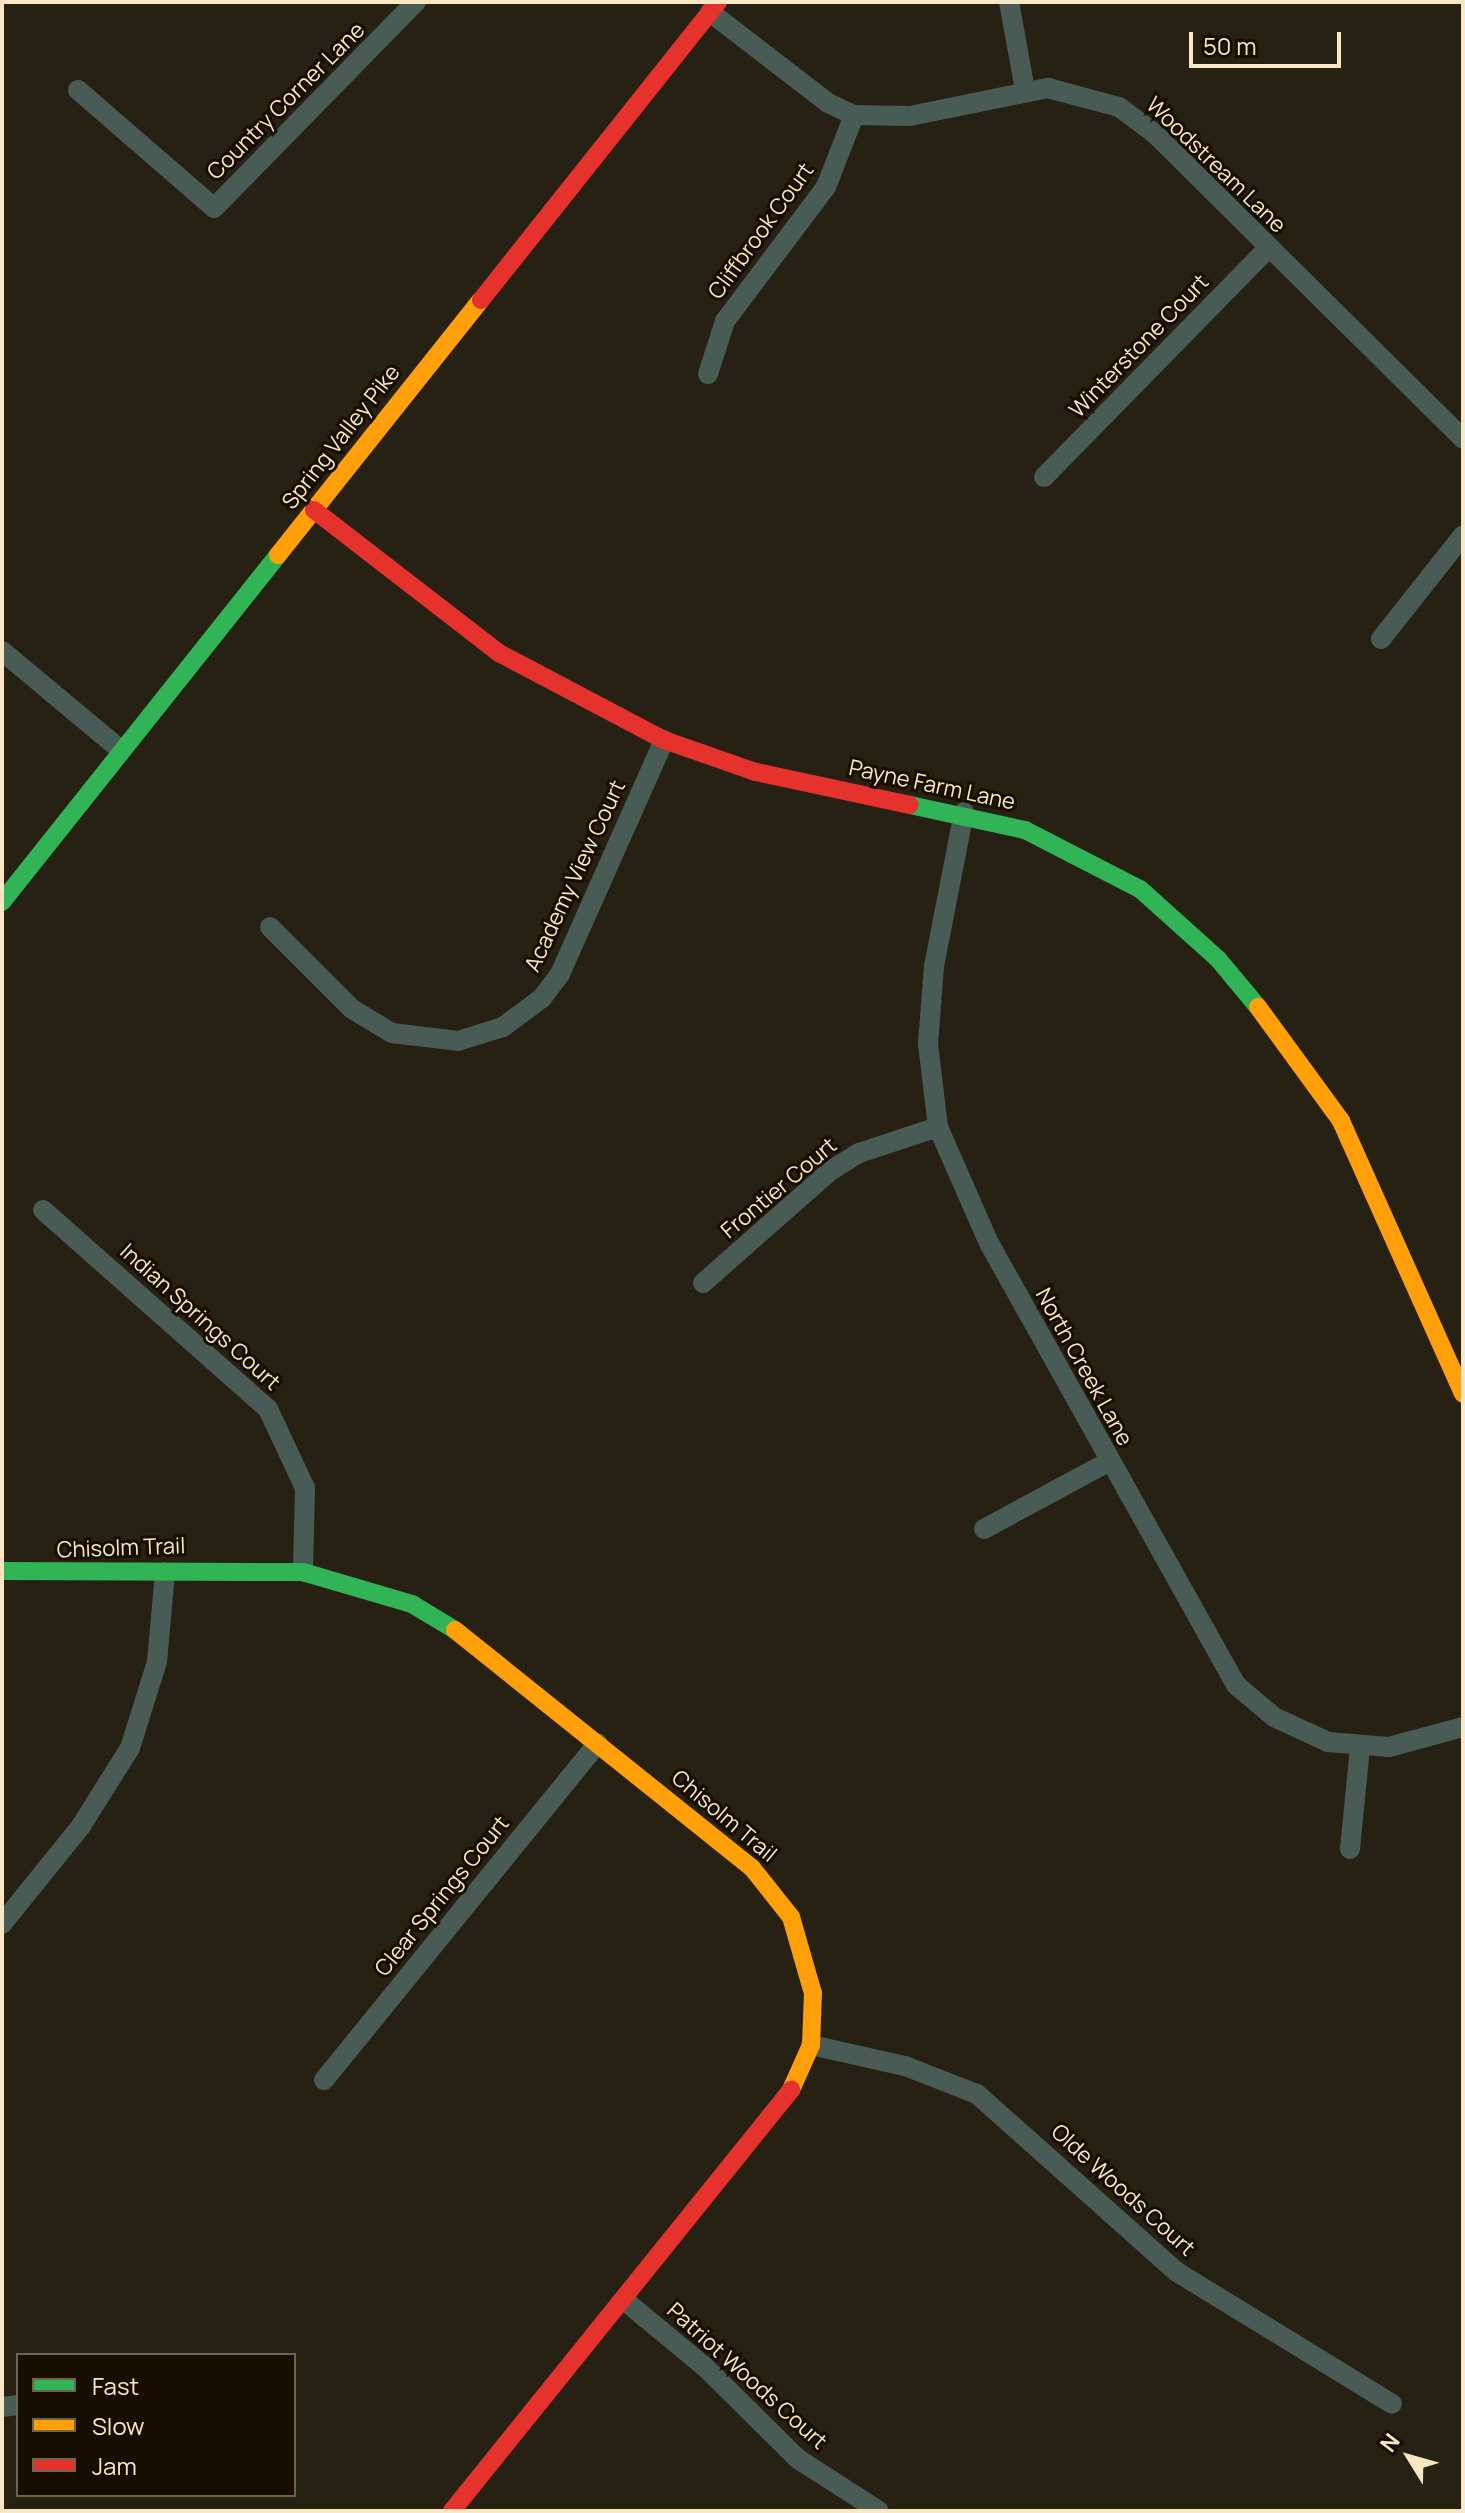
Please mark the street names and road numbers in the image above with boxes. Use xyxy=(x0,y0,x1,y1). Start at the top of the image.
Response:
street label: Country Corner Lane xyxy=(202,17,370,185)
street label: Woodstream Lane xyxy=(1141,92,1291,238)
street label: Cliffbrook Court xyxy=(703,158,819,304)
street label: Winterstone Court xyxy=(1064,269,1214,423)
street label: Spring Valley Pike xyxy=(277,360,405,514)
street label: Payne Farm Lane xyxy=(846,754,1018,816)
street label: Academy View Court xyxy=(519,776,631,976)
street label: Frontier Court xyxy=(716,1132,842,1244)
street label: Indian Springs Court xyxy=(115,1238,285,1396)
street label: North Creek Lane xyxy=(1030,1284,1138,1450)
street label: Chisolm Trail xyxy=(56,1533,186,1563)
street label: Chisolm Trail xyxy=(666,1765,782,1867)
street label: Clear Springs Court xyxy=(369,1811,515,1981)
street label: Olde Woods Court xyxy=(1046,2119,1200,2261)
street label: Patriot Woods Court xyxy=(662,2297,832,2455)

